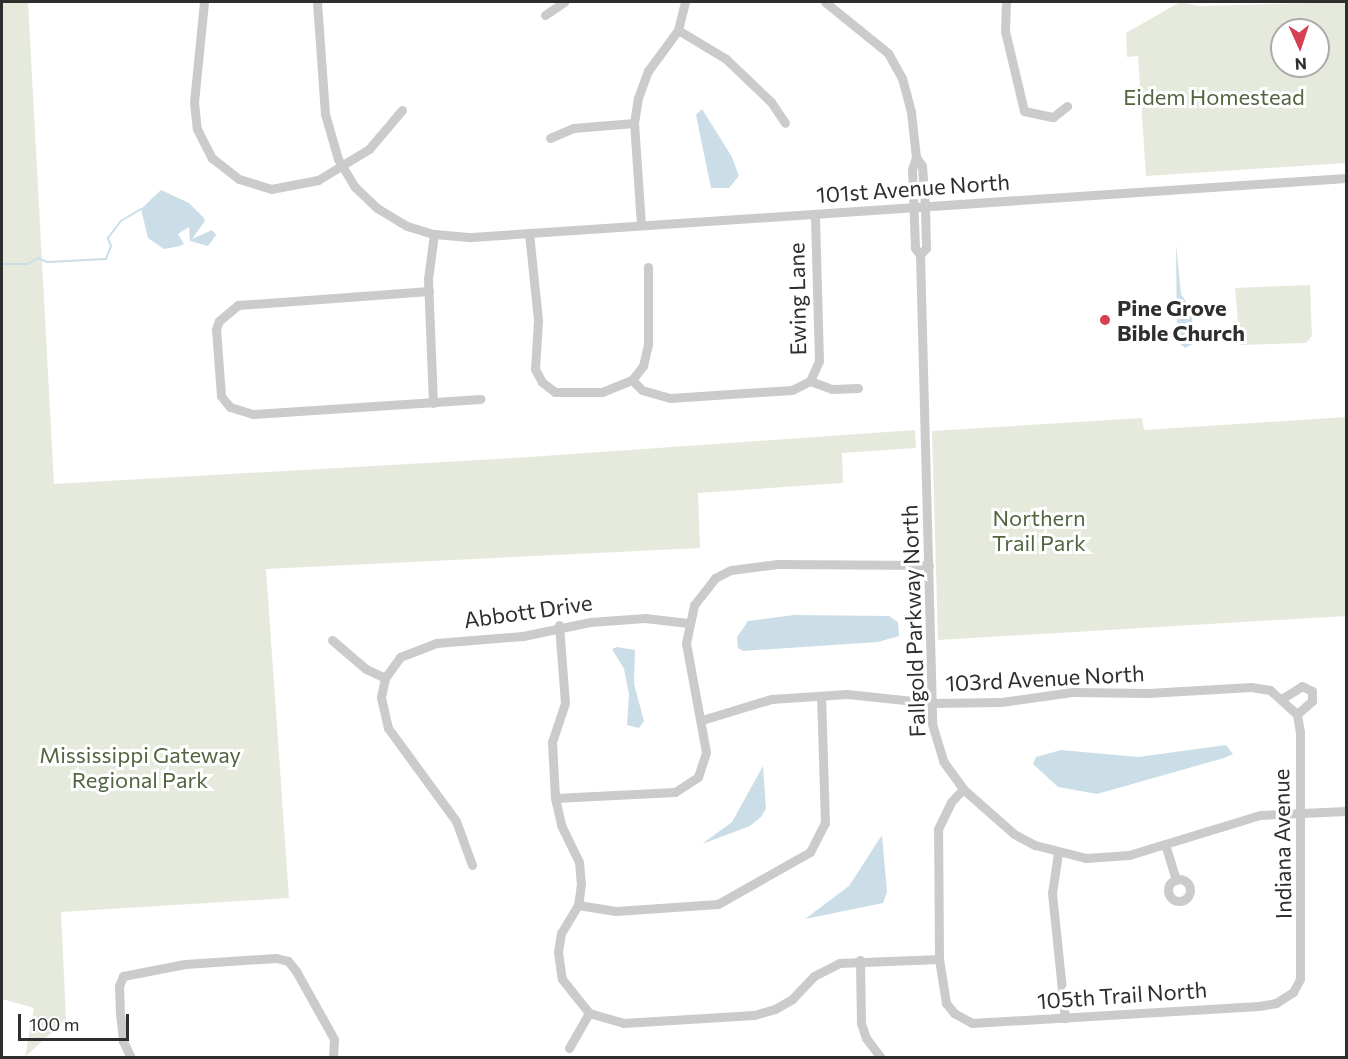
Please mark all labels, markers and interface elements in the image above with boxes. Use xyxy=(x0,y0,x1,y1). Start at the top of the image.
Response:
north arrow xyxy=(1270,18,1330,78)
text: N xyxy=(1294,55,1307,74)
park label: Eidem Homestead xyxy=(1123,84,1305,110)
street label: 101st Avenue North xyxy=(815,168,1011,208)
street label: Ewing Lane xyxy=(783,242,811,356)
place label: Pine Grove Bible Church xyxy=(1117,294,1245,346)
marker: Pine Grove Bible Church xyxy=(1098,313,1112,327)
street label: Fallgold Parkway North xyxy=(896,504,930,738)
park label: Northern Trail Park xyxy=(992,504,1086,556)
street label: Abbott Drive xyxy=(462,589,594,633)
street label: 103rd Avenue North xyxy=(945,660,1145,696)
park label: Mississippi Gateway Regional Park xyxy=(39,741,241,792)
street label: Indiana Avenue xyxy=(1267,769,1297,919)
street label: 105th Trail North xyxy=(1036,976,1208,1014)
scale bar xyxy=(21,1002,132,1040)
text: 100 m xyxy=(29,1013,79,1035)

